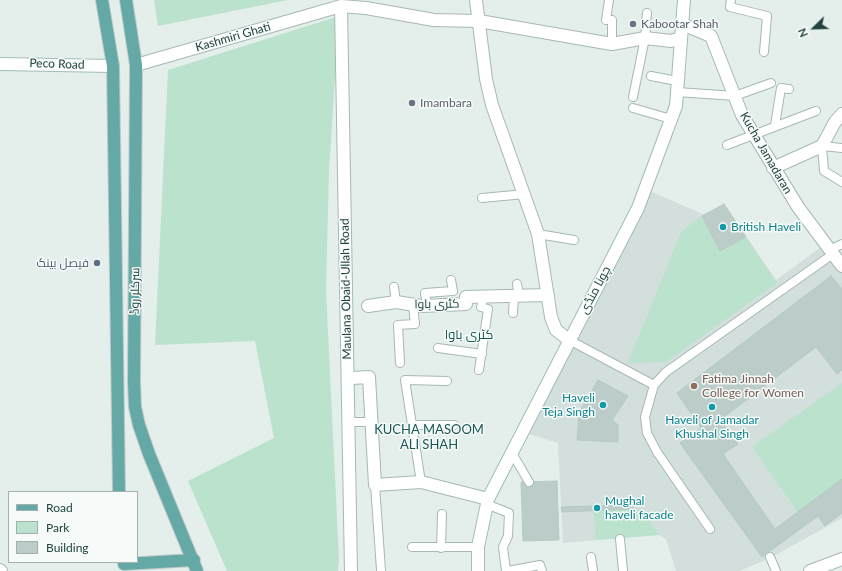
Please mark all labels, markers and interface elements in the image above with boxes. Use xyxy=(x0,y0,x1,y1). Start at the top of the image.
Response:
north arrow xyxy=(794,8,834,48)
place label: Kabootar Shah xyxy=(641,17,719,31)
street label: Kashmiri Ghati xyxy=(194,19,272,55)
marker: Kabootar Shah xyxy=(628,19,638,29)
text: N xyxy=(795,26,810,39)
street label: Peco Road xyxy=(29,56,85,72)
place label: Imambara xyxy=(420,96,472,110)
marker: Imambara xyxy=(407,98,417,108)
street label: Kucha Jamadaran xyxy=(737,110,795,196)
street label: Maulana Obaid-Ullah Road xyxy=(338,218,354,360)
place label: British Haveli xyxy=(731,220,801,234)
marker: British Haveli xyxy=(718,222,728,232)
place label: فیصل بینک xyxy=(36,256,89,270)
marker: فیصل بینک xyxy=(92,258,102,268)
street label: چونا منڈی xyxy=(576,264,614,316)
street label: سرکلر روڈ xyxy=(127,268,143,314)
street label: کٹری باوا xyxy=(414,296,460,312)
district label: کٹری باوا xyxy=(445,327,493,343)
place label: Fatima Jinnah College for Women xyxy=(702,372,804,400)
marker: Fatima Jinnah College for Women xyxy=(689,381,699,391)
place label: Haveli Teja Singh xyxy=(542,391,595,419)
marker: Haveli Teja Singh xyxy=(598,400,608,410)
marker: Haveli of Jamadar Khushal Singh xyxy=(707,402,717,412)
place label: Haveli of Jamadar Khushal Singh xyxy=(665,413,759,441)
district label: KUCHA MASOOM ALI SHAH xyxy=(368,422,490,453)
legend xyxy=(8,491,138,563)
place label: Mughal haveli facade xyxy=(605,494,674,522)
text: Road xyxy=(46,500,73,515)
marker: Mughal haveli facade xyxy=(592,503,602,513)
text: Park xyxy=(46,520,69,535)
text: Building xyxy=(46,540,89,555)

